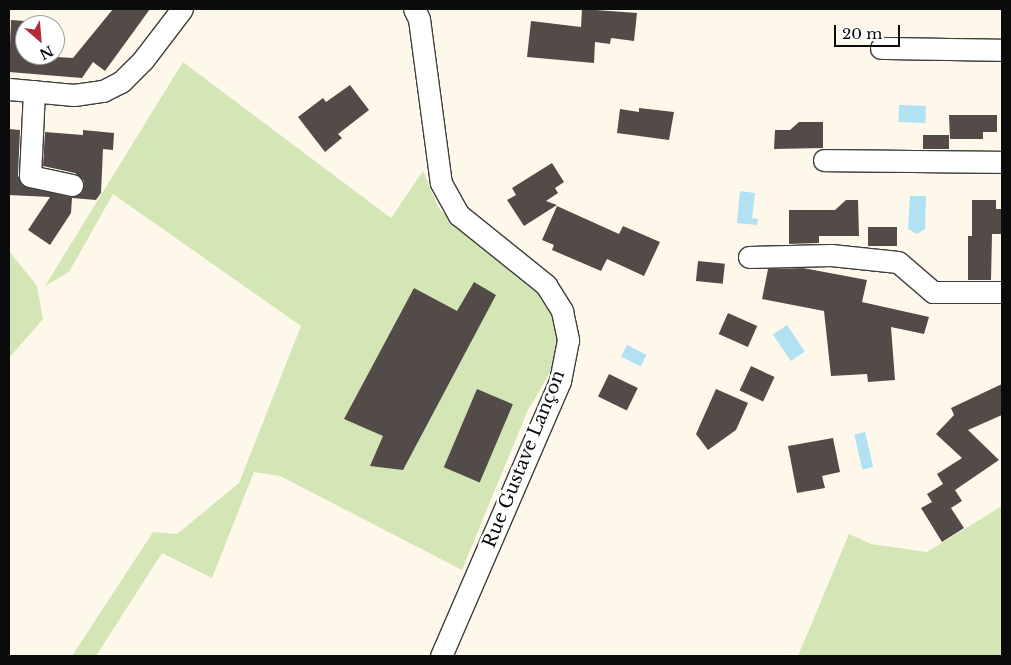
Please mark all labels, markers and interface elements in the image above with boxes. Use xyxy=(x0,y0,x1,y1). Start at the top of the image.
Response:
north arrow xyxy=(15,15,65,65)
scale bar xyxy=(836,15,902,47)
text: 20 m xyxy=(842,24,882,43)
text: N xyxy=(36,41,56,63)
street label: Rue Gustave Lançon xyxy=(479,367,569,551)

